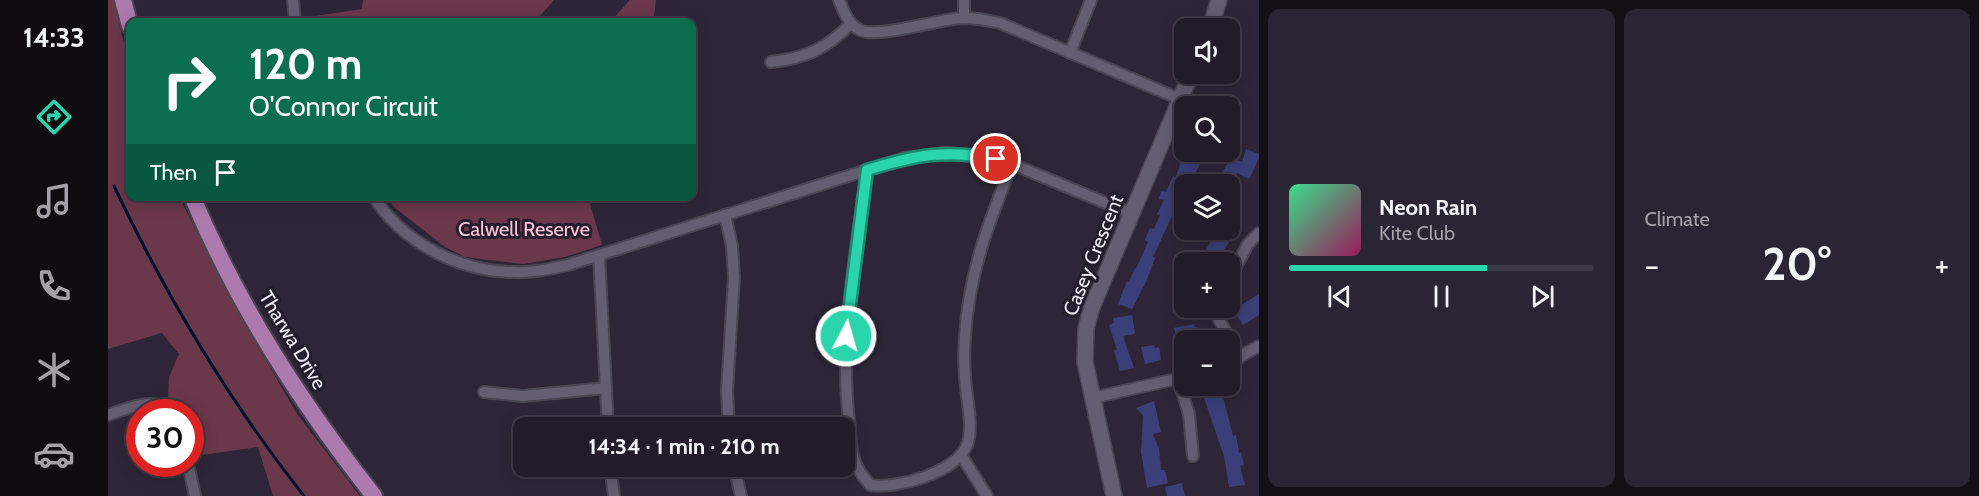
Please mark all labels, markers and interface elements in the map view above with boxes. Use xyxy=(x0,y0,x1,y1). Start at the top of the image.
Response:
map controls xyxy=(1174,18,1240,396)
button: sound xyxy=(1174,18,1240,84)
text: 14:33 xyxy=(23,21,85,54)
text: 120 m xyxy=(249,38,362,90)
icon: right xyxy=(150,42,228,120)
text: O'Connor Circuit xyxy=(249,90,438,123)
icon: directions xyxy=(33,96,75,138)
button: search xyxy=(1174,96,1240,162)
pin xyxy=(970,133,1021,184)
icon: arrive xyxy=(979,142,1012,175)
icon: arrive xyxy=(209,156,242,189)
text: Then xyxy=(150,159,197,186)
button: layers xyxy=(1174,174,1240,240)
icon: music xyxy=(33,180,75,222)
street label: Casey Crescent xyxy=(1058,191,1128,319)
text: Neon Rain xyxy=(1379,194,1477,221)
text: Climate xyxy=(1645,207,1710,231)
park label: Calwell Reserve xyxy=(458,217,590,241)
text: Kite Club xyxy=(1379,221,1455,245)
text: 20° xyxy=(1762,237,1831,291)
text: − xyxy=(1645,245,1659,285)
text: + xyxy=(1934,245,1949,285)
button: + xyxy=(1174,252,1240,318)
icon: phone xyxy=(33,265,75,307)
icon: previous xyxy=(1323,280,1356,313)
icon: pause xyxy=(1425,280,1458,313)
icon: next xyxy=(1526,280,1559,313)
street label: Tharwa Drive xyxy=(254,286,332,394)
position arrow xyxy=(814,304,878,368)
button: − xyxy=(1174,330,1240,396)
icon: climate xyxy=(33,349,75,391)
speed limit sign: 30 xyxy=(126,399,204,477)
icon: car xyxy=(33,433,75,475)
text: 14:34 · 1 min · 210 m xyxy=(588,433,780,460)

